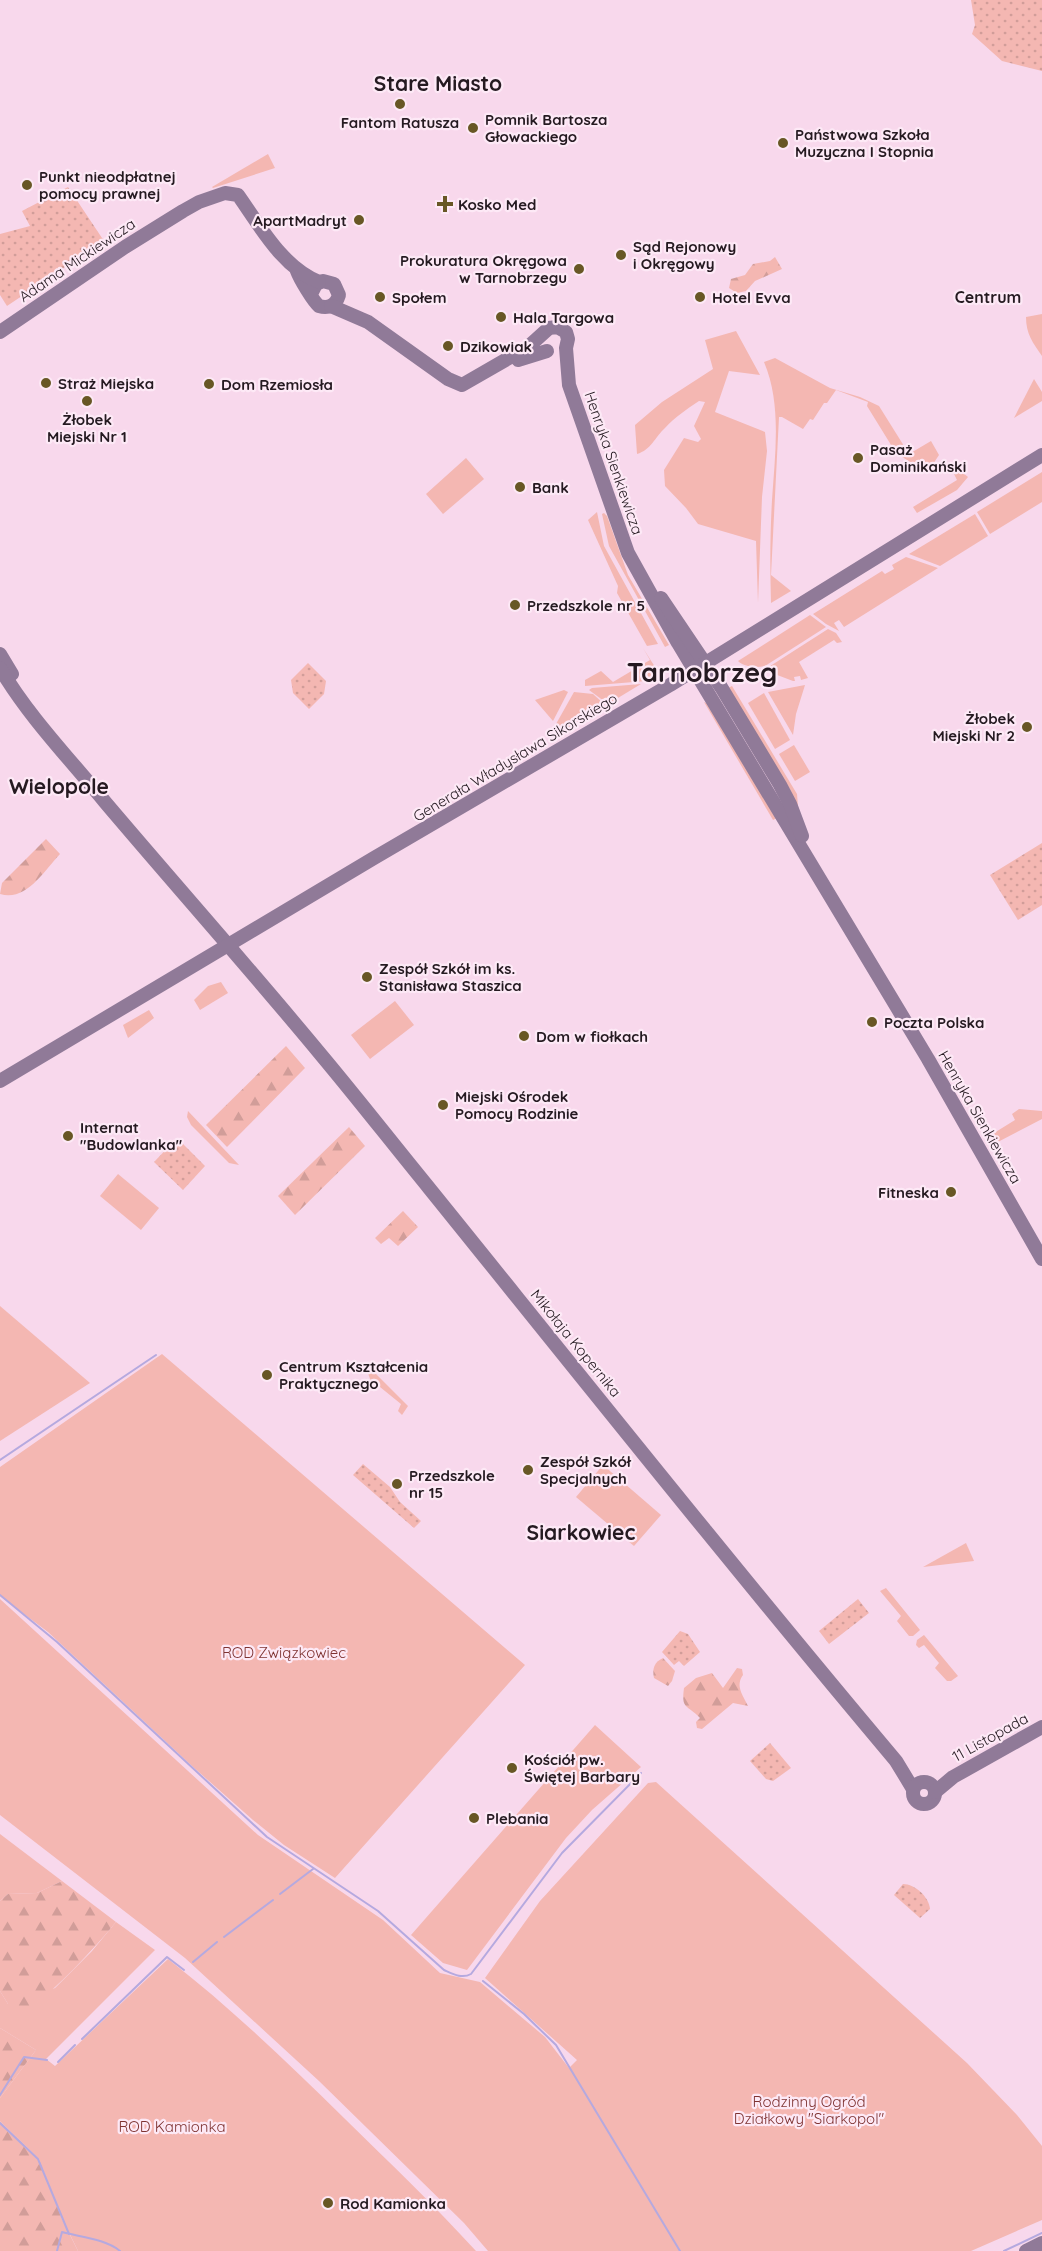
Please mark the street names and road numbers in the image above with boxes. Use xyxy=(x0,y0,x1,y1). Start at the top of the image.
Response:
street label: Adama Mickiewicza xyxy=(15,214,139,306)
street label: Henryka Sienkiewicza xyxy=(581,389,647,537)
street label: Generała Władysława Sikorskiego xyxy=(409,688,621,826)
street label: Henryka Sienkiewicza xyxy=(934,1047,1026,1187)
street label: Mikołaja Kopernika xyxy=(527,1285,625,1401)
street label: 11 Listopada xyxy=(949,1708,1031,1766)

